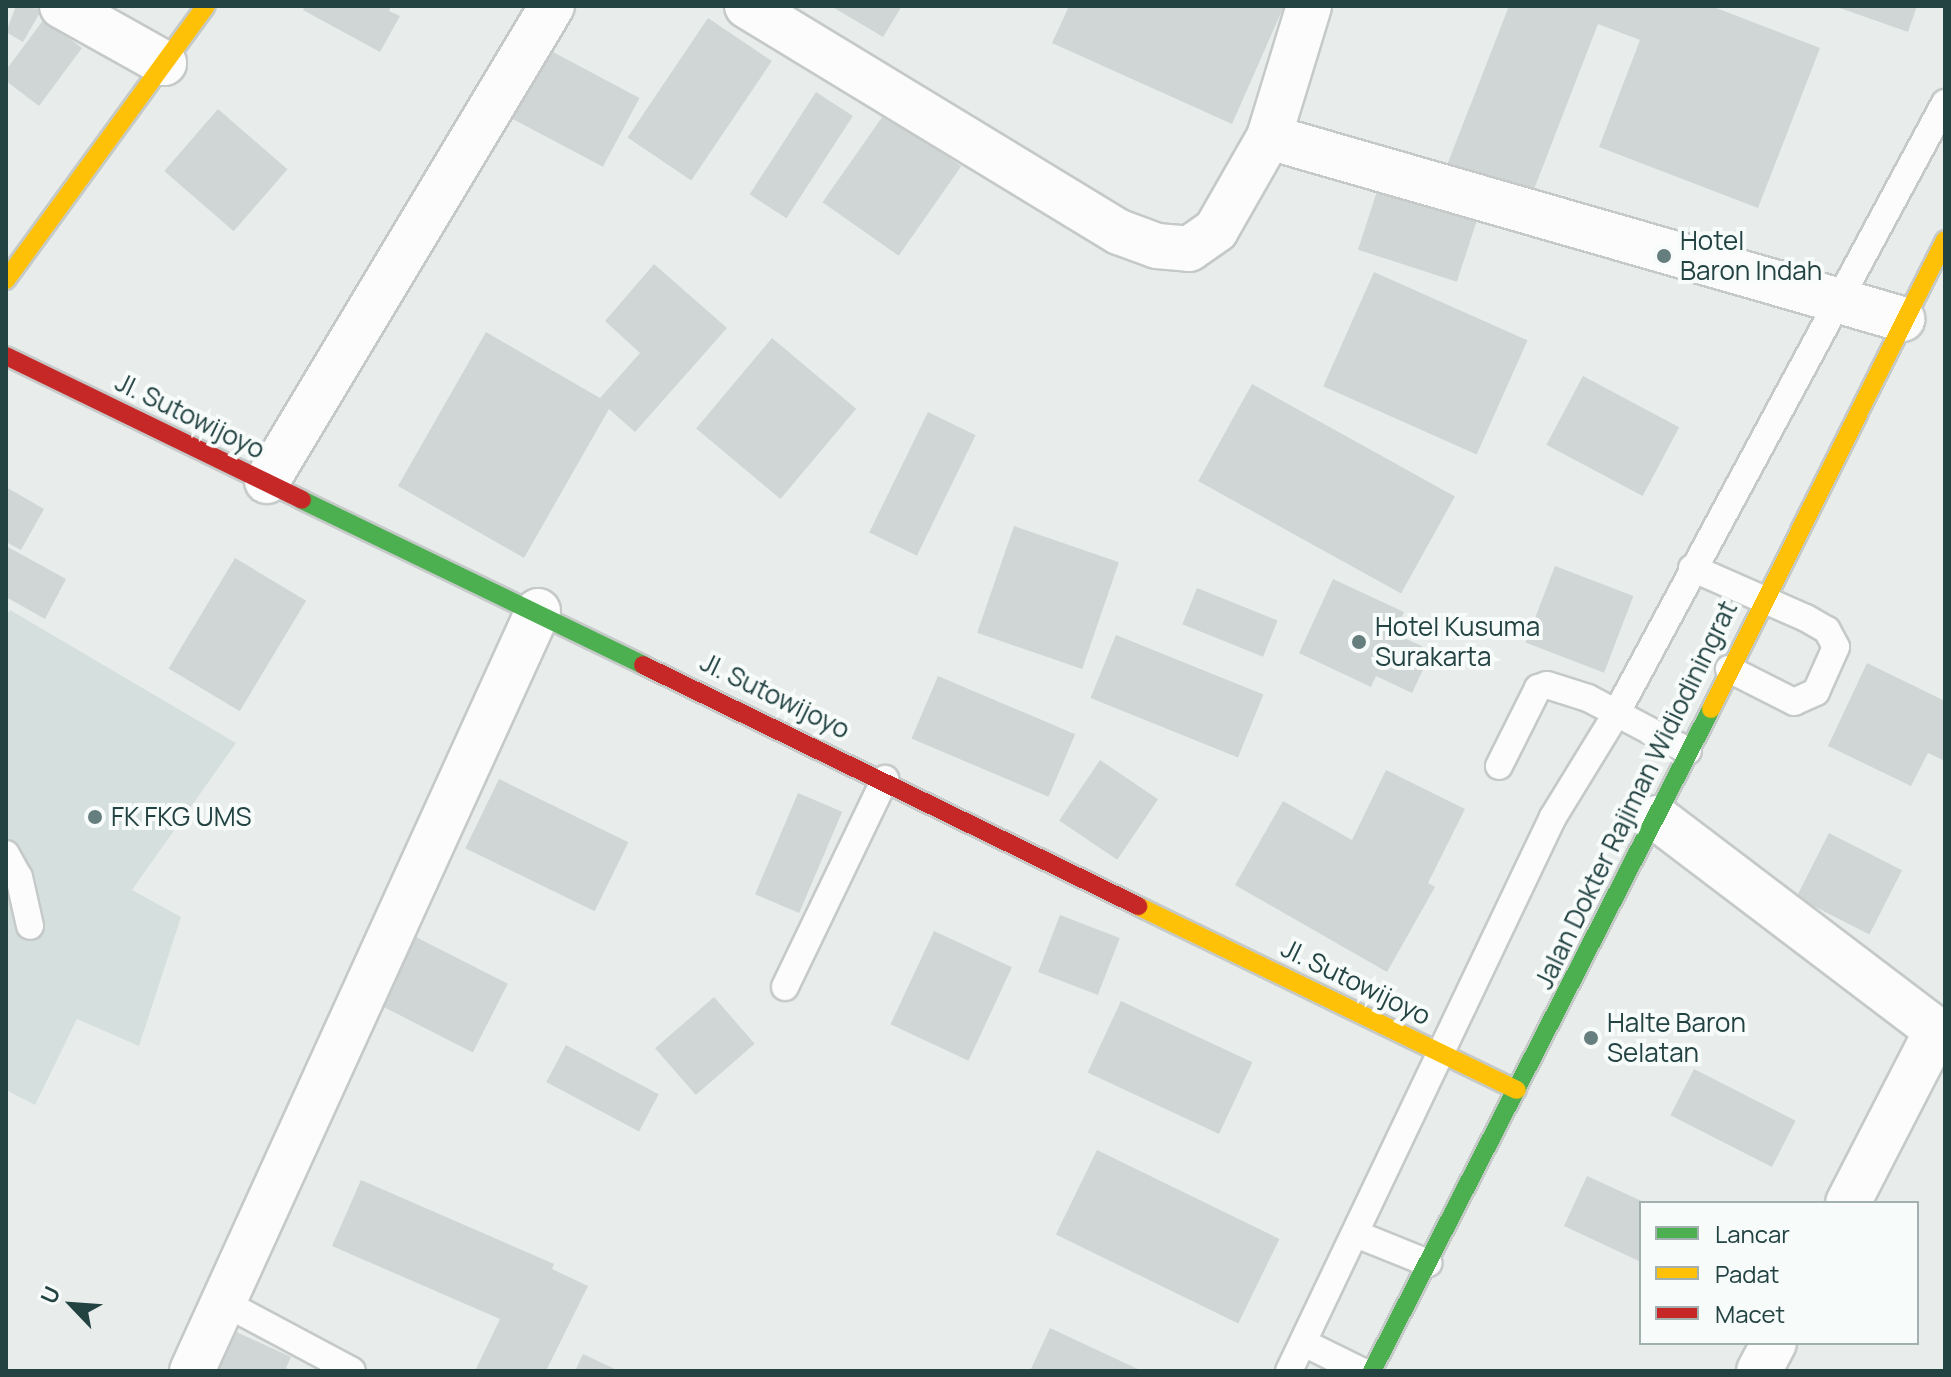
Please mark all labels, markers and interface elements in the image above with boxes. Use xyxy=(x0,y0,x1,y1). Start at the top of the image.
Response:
place label: Hotel Baron Indah xyxy=(1680,225,1822,286)
marker: Hotel Baron Indah xyxy=(1655,247,1673,265)
street label: Jl. Sutowijoyo xyxy=(110,366,270,466)
street label: Jalan Dokter Rajiman Widiodiningrat xyxy=(1528,596,1744,994)
place label: Hotel Kusuma Surakarta xyxy=(1375,611,1540,672)
marker: Hotel Kusuma Surakarta xyxy=(1350,633,1368,651)
street label: Jl. Sutowijoyo xyxy=(695,646,855,746)
place label: FK FKG UMS xyxy=(111,801,252,833)
marker: FK FKG UMS xyxy=(86,808,104,826)
street label: Jl. Sutowijoyo xyxy=(1276,932,1436,1032)
place label: Halte Baron Selatan xyxy=(1607,1007,1746,1068)
marker: Halte Baron Selatan xyxy=(1582,1029,1600,1047)
legend xyxy=(1639,1201,1919,1345)
text: Lancar xyxy=(1715,1217,1790,1250)
text: Padat xyxy=(1715,1257,1779,1290)
north arrow xyxy=(32,1265,112,1345)
text: U xyxy=(33,1281,67,1308)
text: Macet xyxy=(1715,1297,1785,1330)

